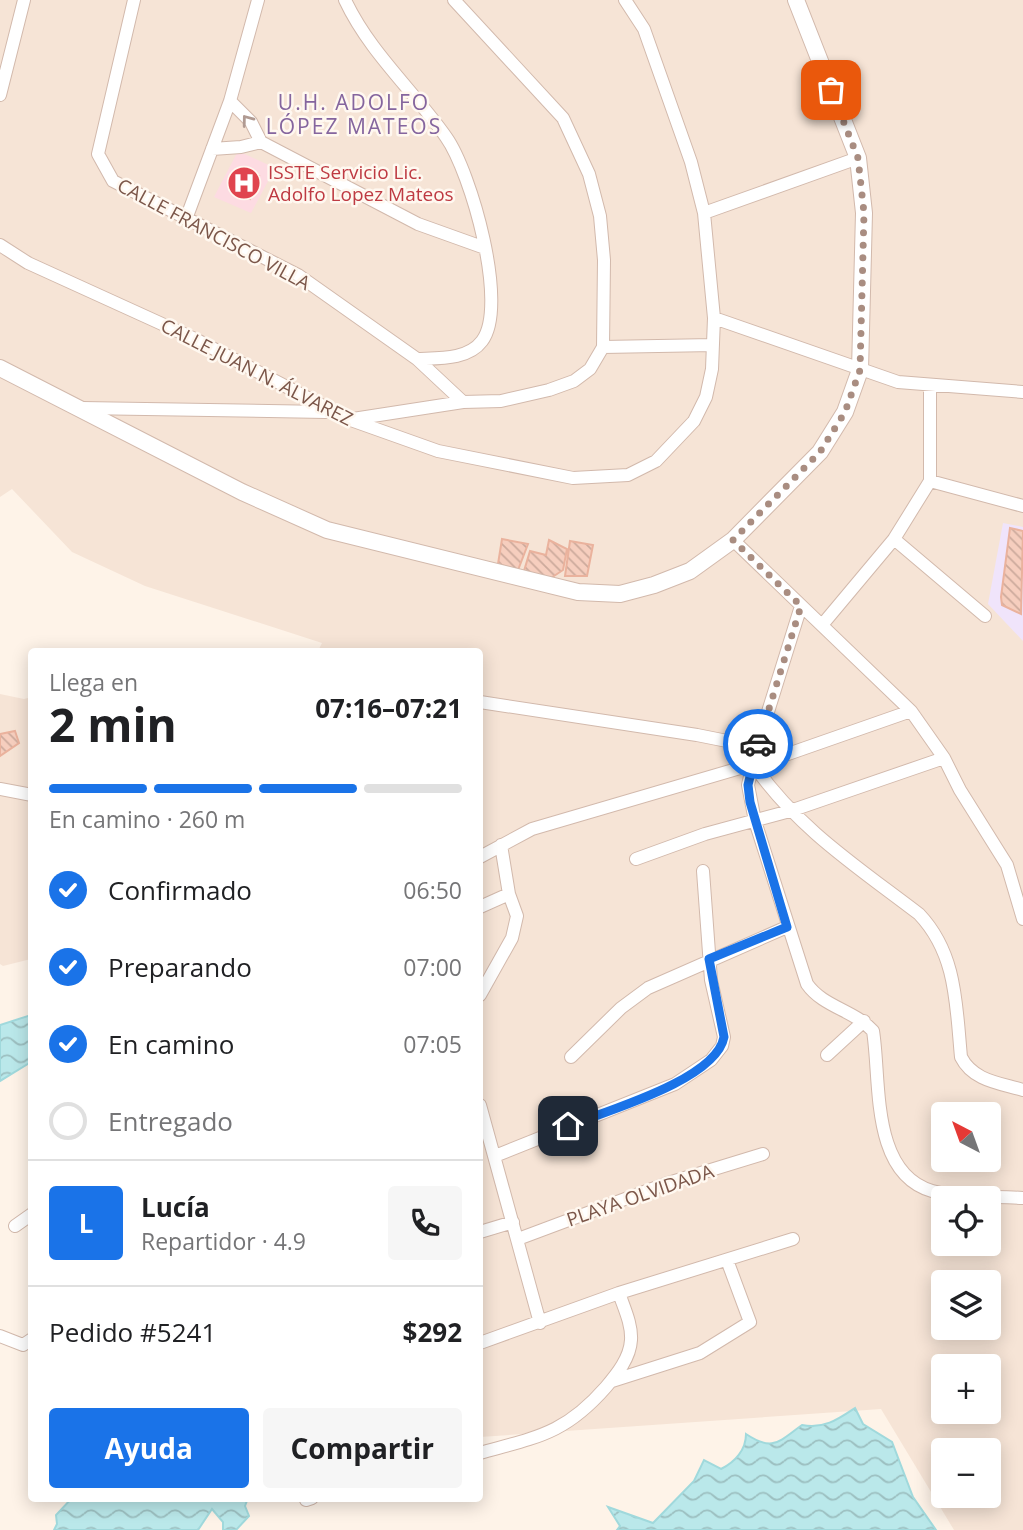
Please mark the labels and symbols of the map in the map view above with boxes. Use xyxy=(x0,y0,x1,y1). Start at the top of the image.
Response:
pin xyxy=(801,60,861,120)
district label: U.H. ADOLFO LÓPEZ MATEOS xyxy=(266,88,442,140)
one-way arrow xyxy=(243,115,256,128)
place label: ISSTE Servicio Lic. Adolfo Lopez Mateos xyxy=(268,159,454,207)
hospital icon: ISSTE Servicio Lic. Adolfo Lopez Mateos xyxy=(225,164,263,202)
street label: CALLE FRANCISCO VILLA xyxy=(113,172,315,296)
street label: CALLE JUAN N. ÁLVAREZ xyxy=(157,312,358,432)
courier xyxy=(723,709,793,779)
pin xyxy=(538,1096,598,1156)
north arrow xyxy=(931,1102,1001,1172)
street label: PLAYA OLVIDADA xyxy=(563,1158,717,1232)

